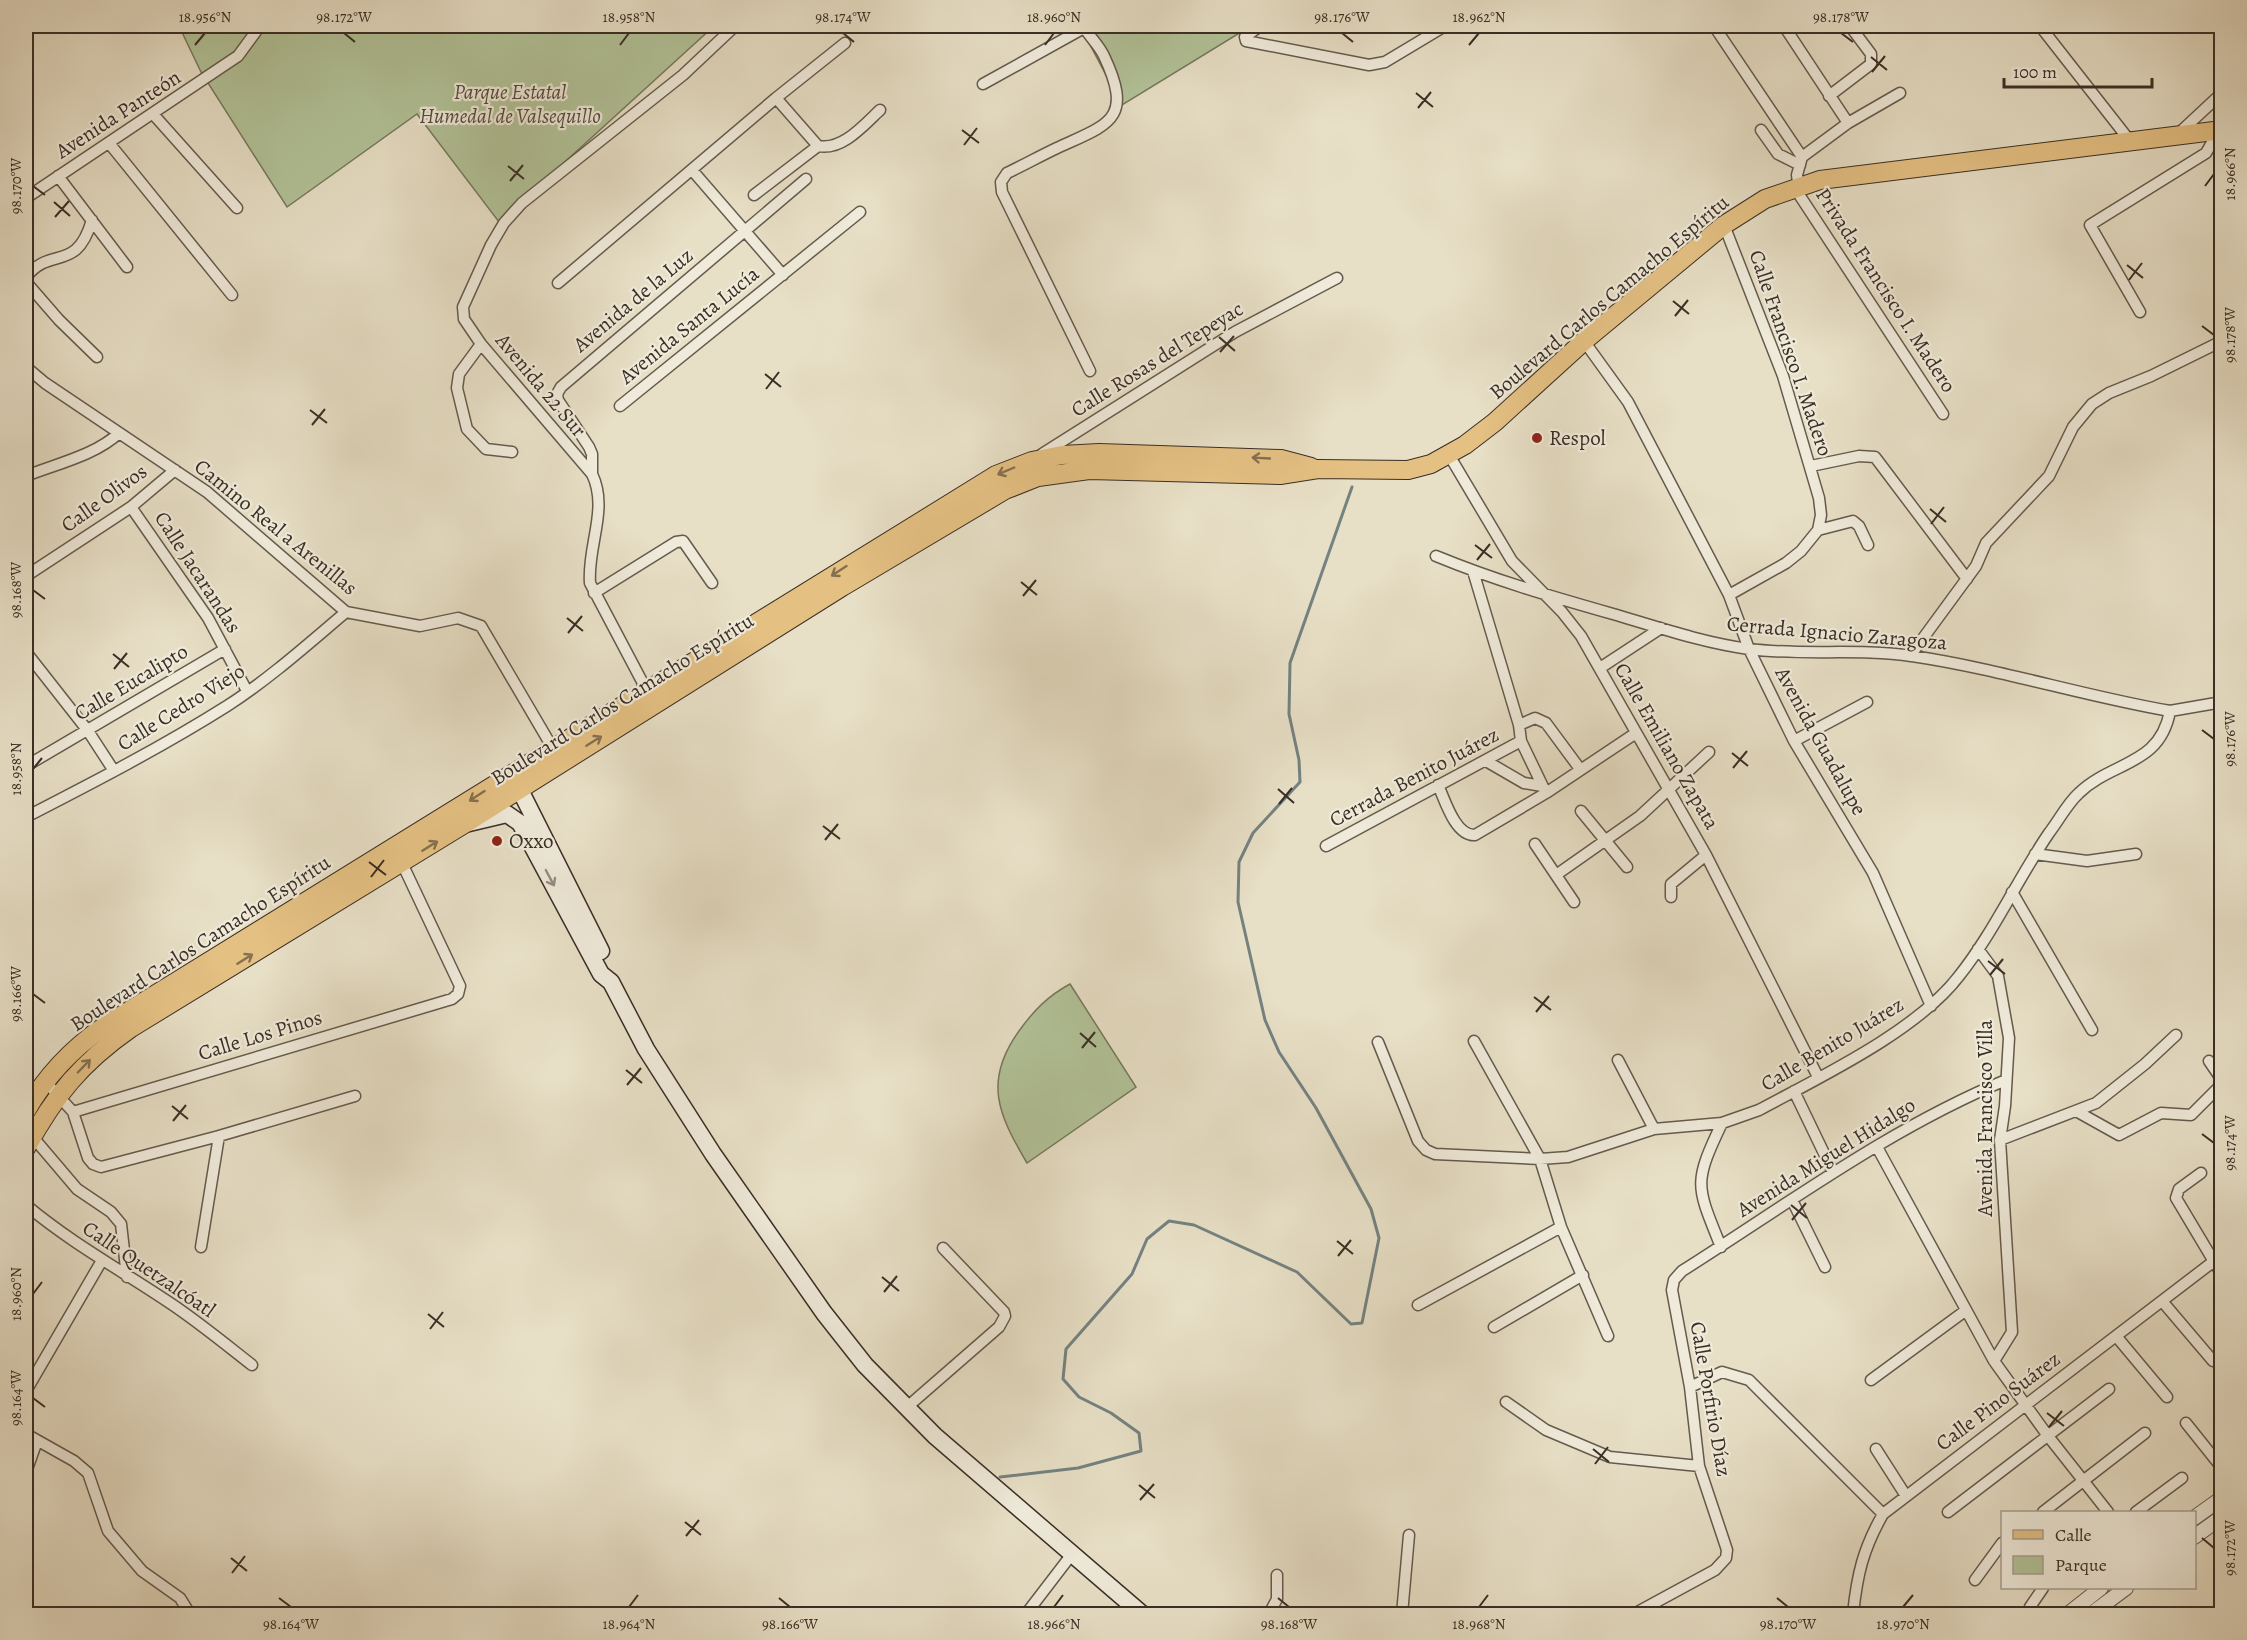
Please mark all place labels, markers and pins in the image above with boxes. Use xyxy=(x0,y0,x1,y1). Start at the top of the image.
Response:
place label: Respol xyxy=(1549,424,1606,452)
marker: Respol xyxy=(1530,431,1544,445)
place label: Oxxo xyxy=(509,827,554,855)
marker: Oxxo xyxy=(490,834,504,848)

